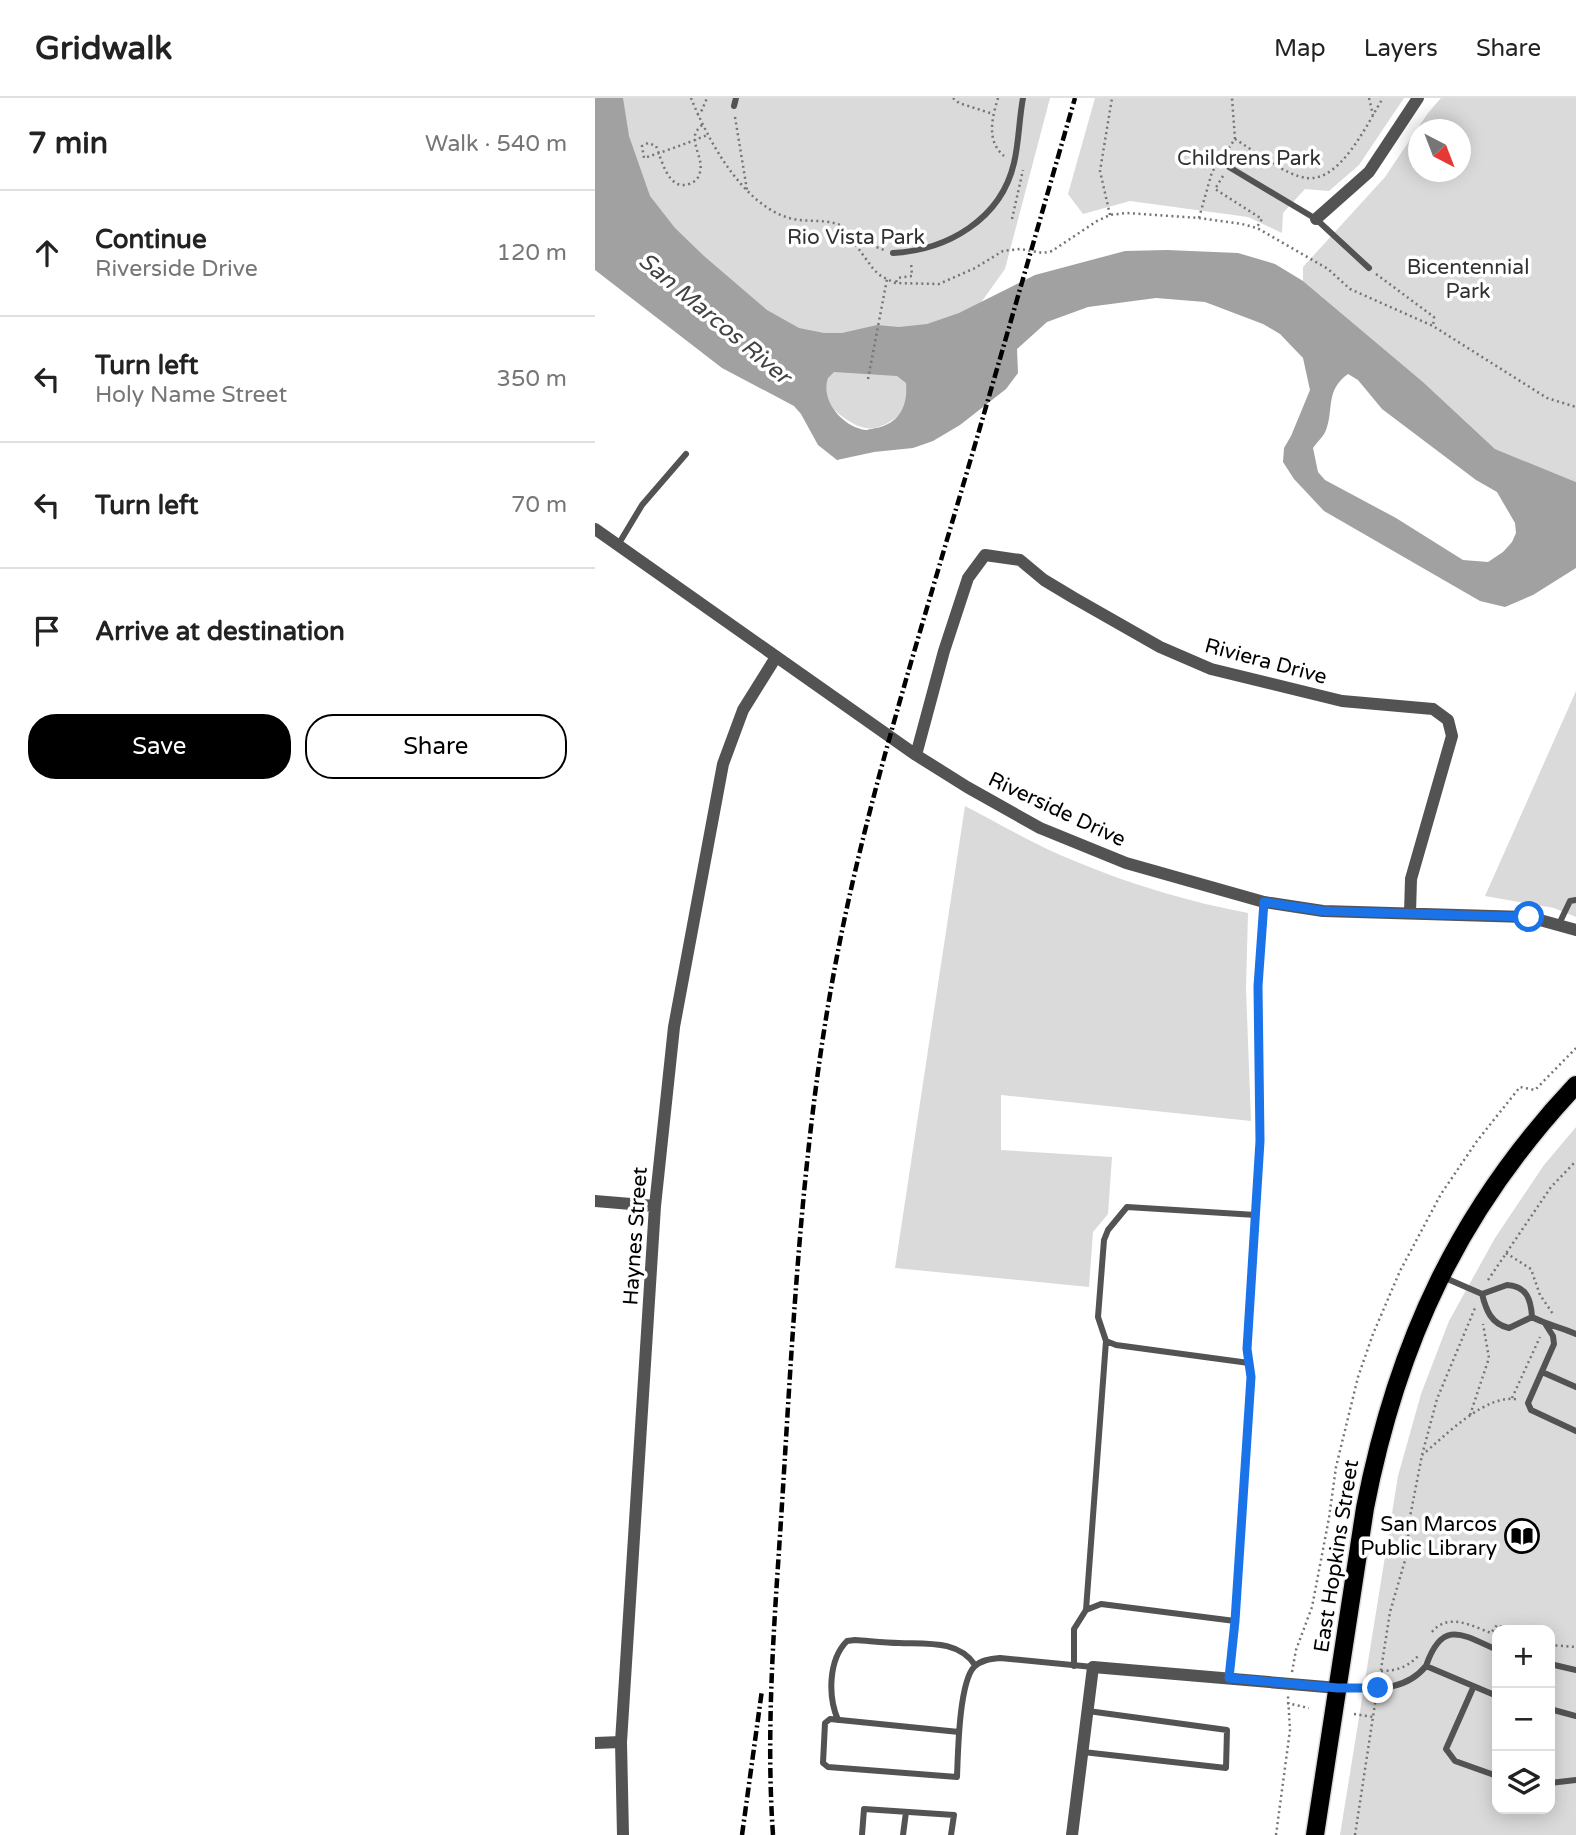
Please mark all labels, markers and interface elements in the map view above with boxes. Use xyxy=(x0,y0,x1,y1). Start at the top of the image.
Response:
text: Gridwalk xyxy=(35,29,172,68)
text: Map xyxy=(1274,34,1326,63)
text: Layers xyxy=(1364,34,1438,63)
text: Share xyxy=(1476,34,1541,63)
north arrow xyxy=(1408,119,1471,182)
text: 7 min xyxy=(28,125,108,162)
text: Walk · 540 m xyxy=(425,130,567,158)
park label: Childrens Park xyxy=(1177,146,1321,171)
text: Continue xyxy=(95,224,207,255)
park label: Rio Vista Park xyxy=(787,225,925,250)
icon: ahead xyxy=(28,234,66,272)
text: 120 m xyxy=(497,239,567,267)
water label: San Marcos River xyxy=(633,247,799,393)
text: Riverside Drive xyxy=(95,255,258,283)
park label: Bicentennial Park xyxy=(1407,255,1529,304)
text: Turn left xyxy=(95,350,198,381)
icon: left xyxy=(28,360,66,398)
text: 350 m xyxy=(497,365,567,393)
text: Holy Name Street xyxy=(95,381,287,409)
icon: left xyxy=(28,486,66,524)
text: Turn left xyxy=(95,490,198,521)
text: 70 m xyxy=(511,491,567,519)
icon: arrive xyxy=(28,612,66,650)
text: Arrive at destination xyxy=(95,616,345,647)
street label: Riviera Drive xyxy=(1202,633,1330,690)
button: Save xyxy=(28,714,291,779)
button: Share xyxy=(305,714,567,779)
street label: Riverside Drive xyxy=(984,767,1130,852)
route start xyxy=(1513,901,1544,932)
street label: Haynes Street xyxy=(618,1166,653,1306)
street label: East Hopkins Street xyxy=(1309,1458,1364,1654)
place label: San Marcos Public Library xyxy=(1360,1512,1497,1561)
library icon: San Marcos Public Library xyxy=(1503,1517,1541,1555)
map controls xyxy=(1492,1625,1555,1814)
button: + xyxy=(1492,1625,1555,1688)
route end xyxy=(1362,1672,1393,1703)
button: − xyxy=(1492,1688,1555,1751)
button: layers xyxy=(1492,1751,1555,1814)

